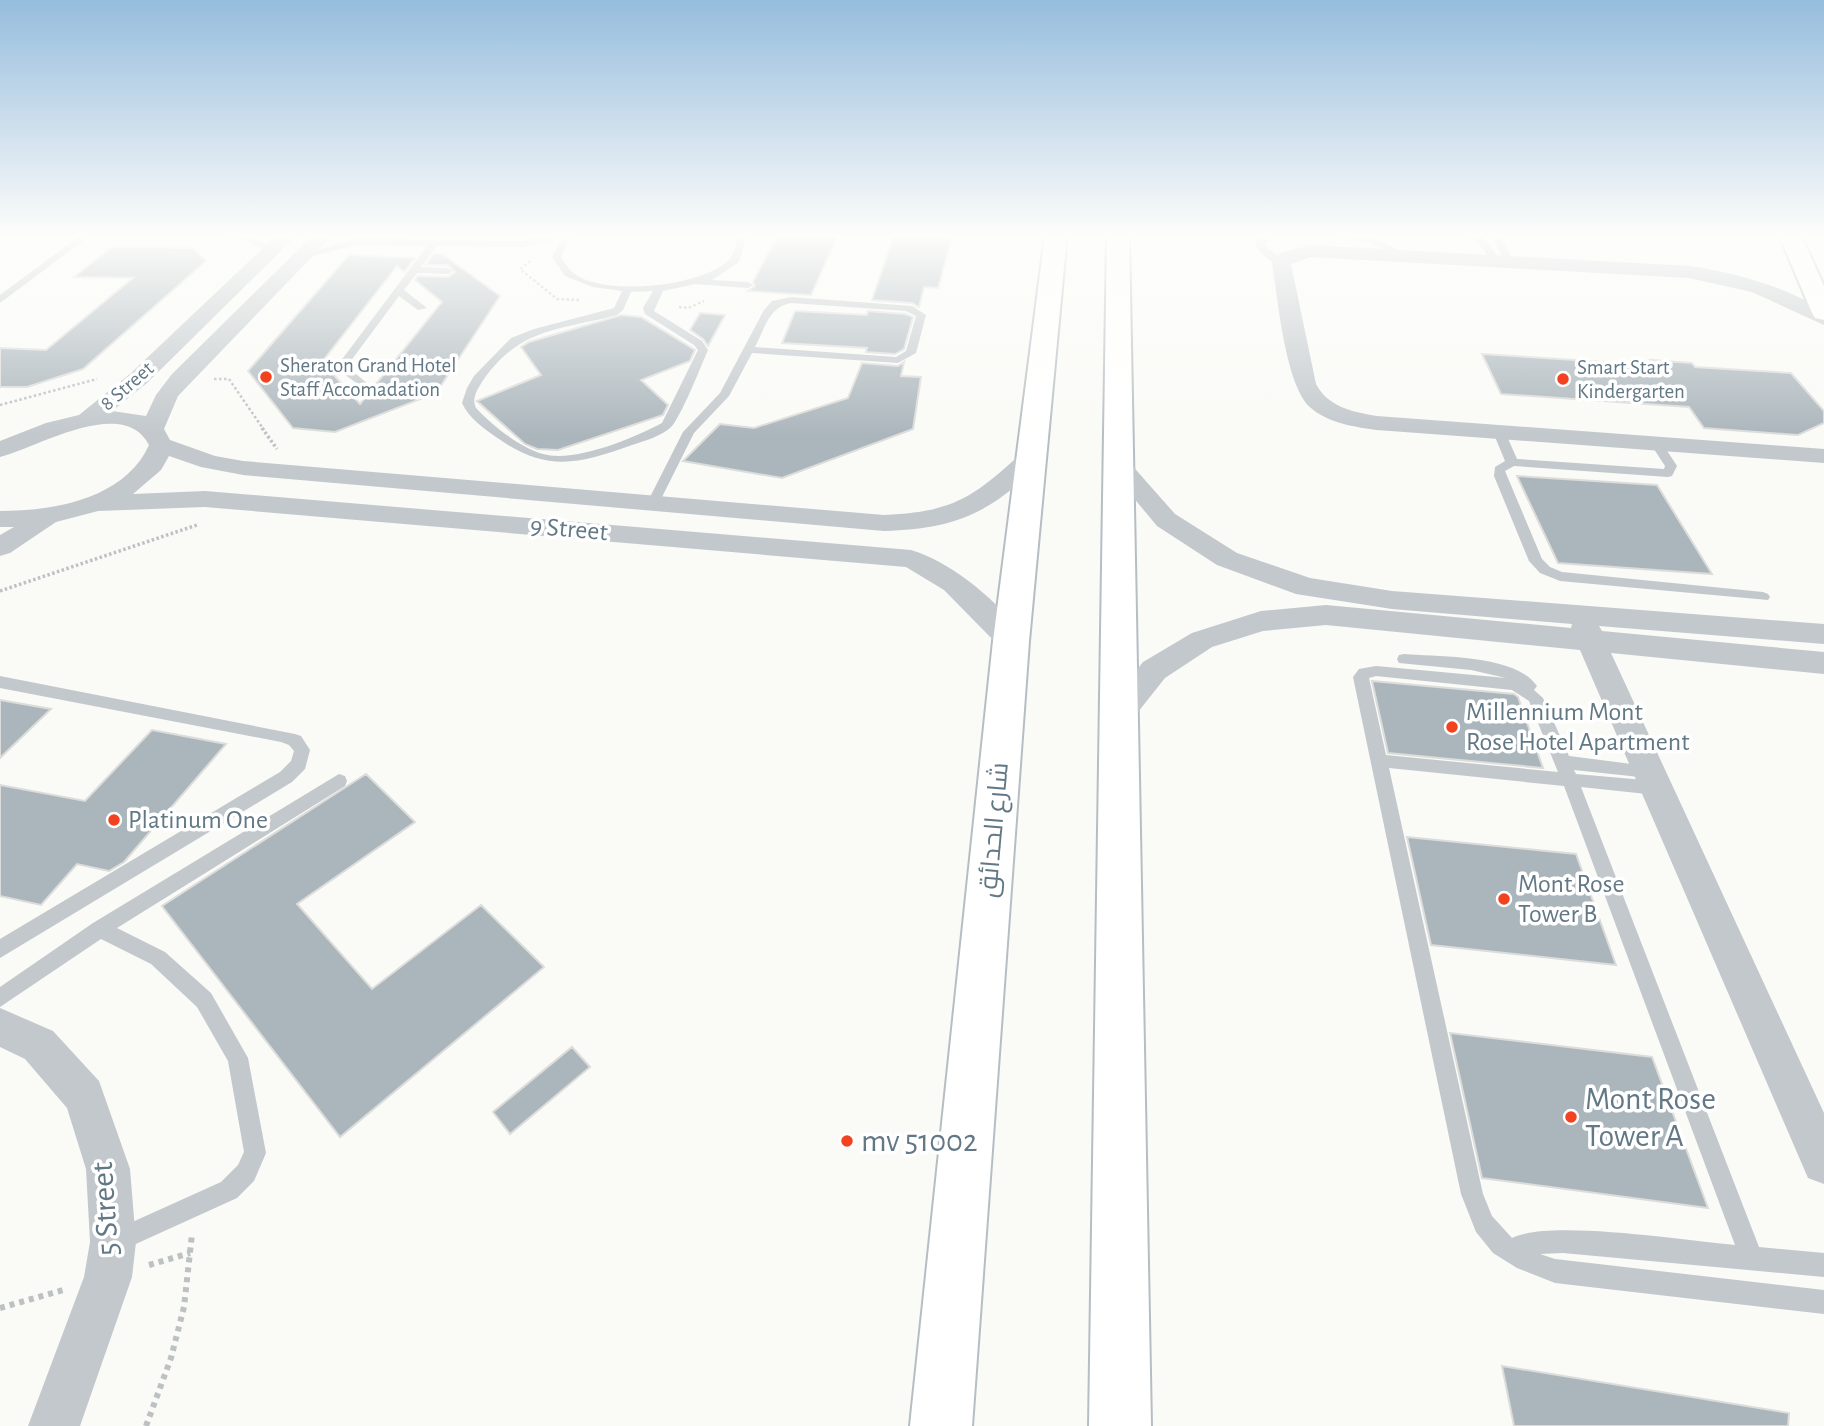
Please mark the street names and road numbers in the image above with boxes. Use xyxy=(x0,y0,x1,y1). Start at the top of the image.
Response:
street label: 8 Street xyxy=(96,357,158,415)
street label: 9 Street xyxy=(529,513,609,545)
street label: شارع الحدائق xyxy=(975,761,1016,899)
street label: 5 Street xyxy=(86,1161,124,1257)

